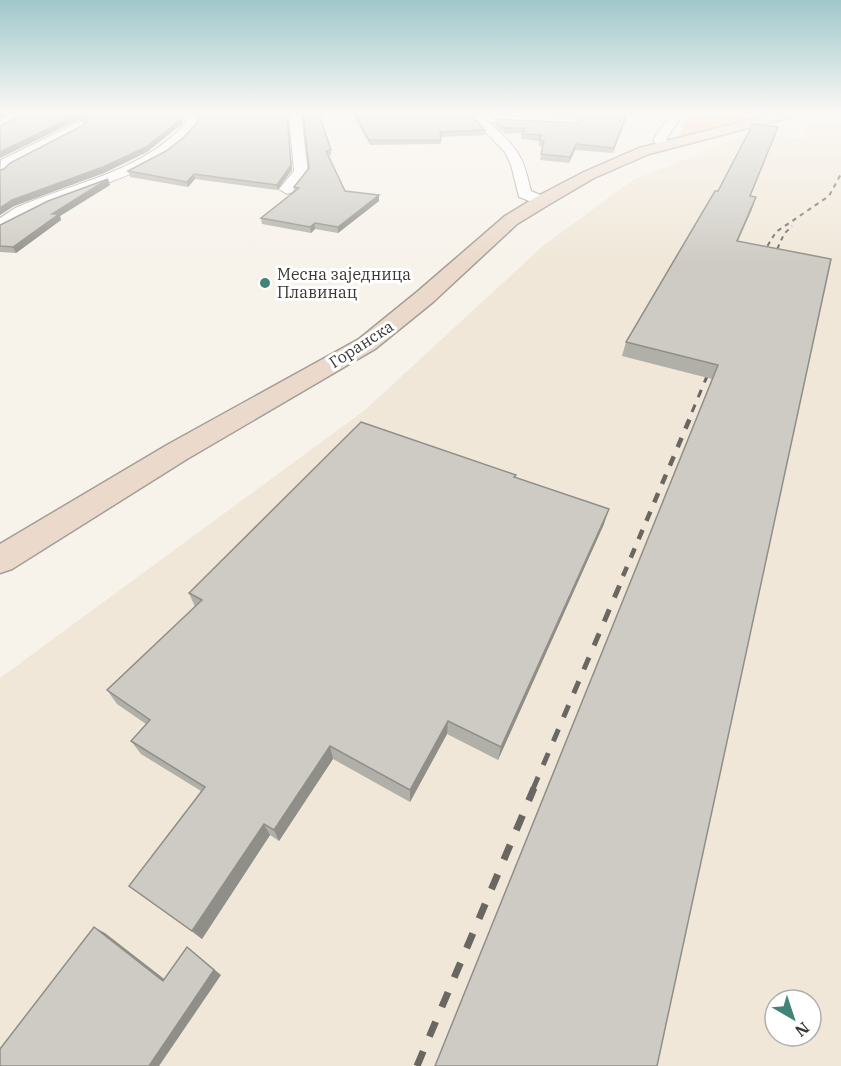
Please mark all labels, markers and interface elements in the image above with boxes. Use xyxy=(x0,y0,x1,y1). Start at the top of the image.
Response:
place label: Месна заједница Плавинац xyxy=(277,264,411,302)
marker: Месна заједница Плавинац xyxy=(258,276,272,290)
street label: Горанска xyxy=(325,316,397,372)
north arrow xyxy=(763,988,823,1048)
text: N xyxy=(791,1018,814,1041)

